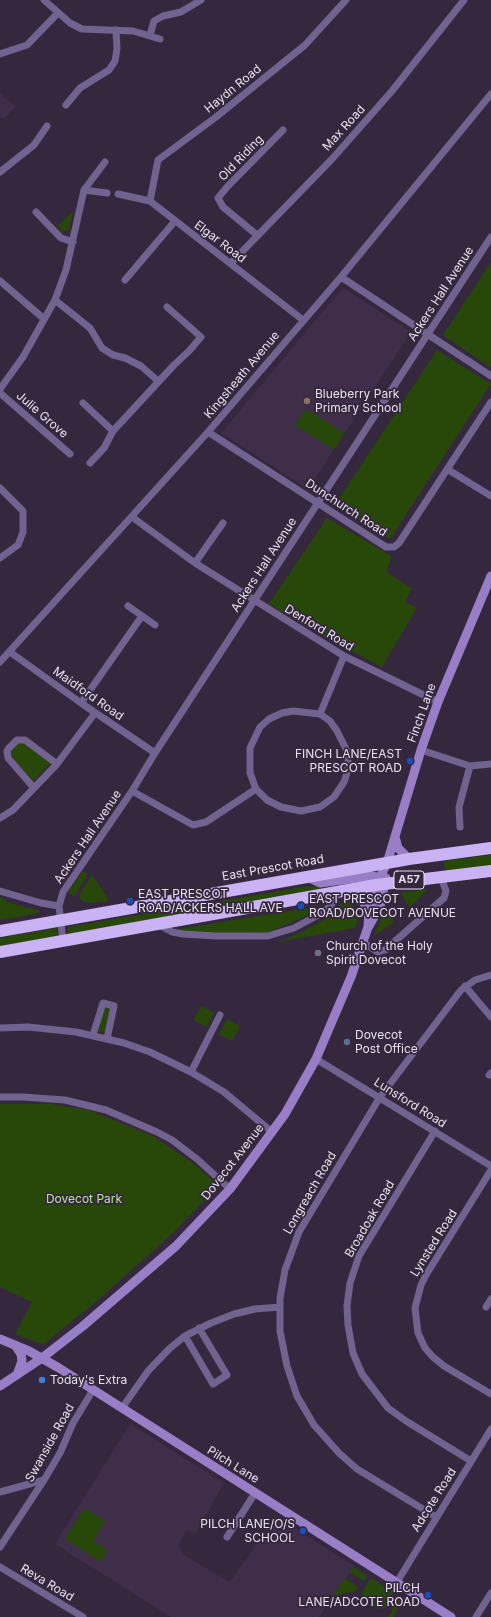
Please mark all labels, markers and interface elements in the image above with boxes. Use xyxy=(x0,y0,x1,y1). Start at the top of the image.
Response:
street label: Haydn Road xyxy=(202,62,264,116)
street label: Max Road xyxy=(320,102,368,154)
street label: Old Riding xyxy=(216,132,266,184)
street label: Elgar Road xyxy=(191,218,249,266)
street label: Ackers Hall Avenue xyxy=(405,244,477,344)
street label: Kingsheath Avenue xyxy=(201,328,283,422)
place label: Blueberry Park Primary School xyxy=(315,387,401,415)
street label: Julie Grove xyxy=(13,389,71,441)
marker: Blueberry Park Primary School xyxy=(302,396,312,406)
street label: Dunchurch Road xyxy=(302,476,390,540)
street label: Ackers Hall Avenue xyxy=(228,515,300,615)
street label: Denford Road xyxy=(282,602,356,654)
street label: Maidford Road xyxy=(50,664,126,724)
street label: Finch Lane xyxy=(405,681,439,745)
place label: FINCH LANE/EAST PRESCOT ROAD xyxy=(295,747,402,775)
marker: FINCH LANE/EAST PRESCOT ROAD xyxy=(405,756,415,766)
street label: Ackers Hall Avenue xyxy=(51,788,125,886)
street label: East Prescot Road xyxy=(221,852,325,884)
road number: A57 xyxy=(394,871,424,889)
place label: EAST PRESCOT ROAD/ACKERS HALL AVE xyxy=(138,887,283,915)
place label: EAST PRESCOT ROAD/DOVECOT AVENUE xyxy=(309,892,456,920)
marker: EAST PRESCOT ROAD/ACKERS HALL AVE xyxy=(125,896,135,906)
marker: EAST PRESCOT ROAD/DOVECOT AVENUE xyxy=(296,901,306,911)
place label: Church of the Holy Spirit Dovecot xyxy=(326,939,433,967)
marker: Church of the Holy Spirit Dovecot xyxy=(313,948,323,958)
place label: Dovecot Post Office xyxy=(355,1028,418,1056)
marker: Dovecot Post Office xyxy=(342,1037,352,1047)
street label: Lunsford Road xyxy=(371,1075,449,1131)
street label: Dovecot Avenue xyxy=(199,1121,267,1203)
street label: Longreach Road xyxy=(281,1149,339,1237)
street label: Broadoak Road xyxy=(342,1178,398,1260)
park label: Dovecot Park xyxy=(46,1192,122,1206)
street label: Lynsted Road xyxy=(408,1207,460,1279)
place label: Today's Extra xyxy=(50,1373,127,1387)
marker: Today's Extra xyxy=(37,1375,47,1385)
street label: Swanside Road xyxy=(23,1401,77,1485)
street label: Pilch Lane xyxy=(204,1443,262,1487)
street label: Adcote Road xyxy=(409,1465,459,1535)
place label: PILCH LANE/O/S SCHOOL xyxy=(200,1517,295,1545)
marker: PILCH LANE/O/S SCHOOL xyxy=(298,1526,308,1536)
street label: Reva Road xyxy=(18,1561,76,1605)
place label: PILCH LANE/ADCOTE ROAD xyxy=(298,1581,420,1609)
marker: PILCH LANE/ADCOTE ROAD xyxy=(423,1590,433,1600)

